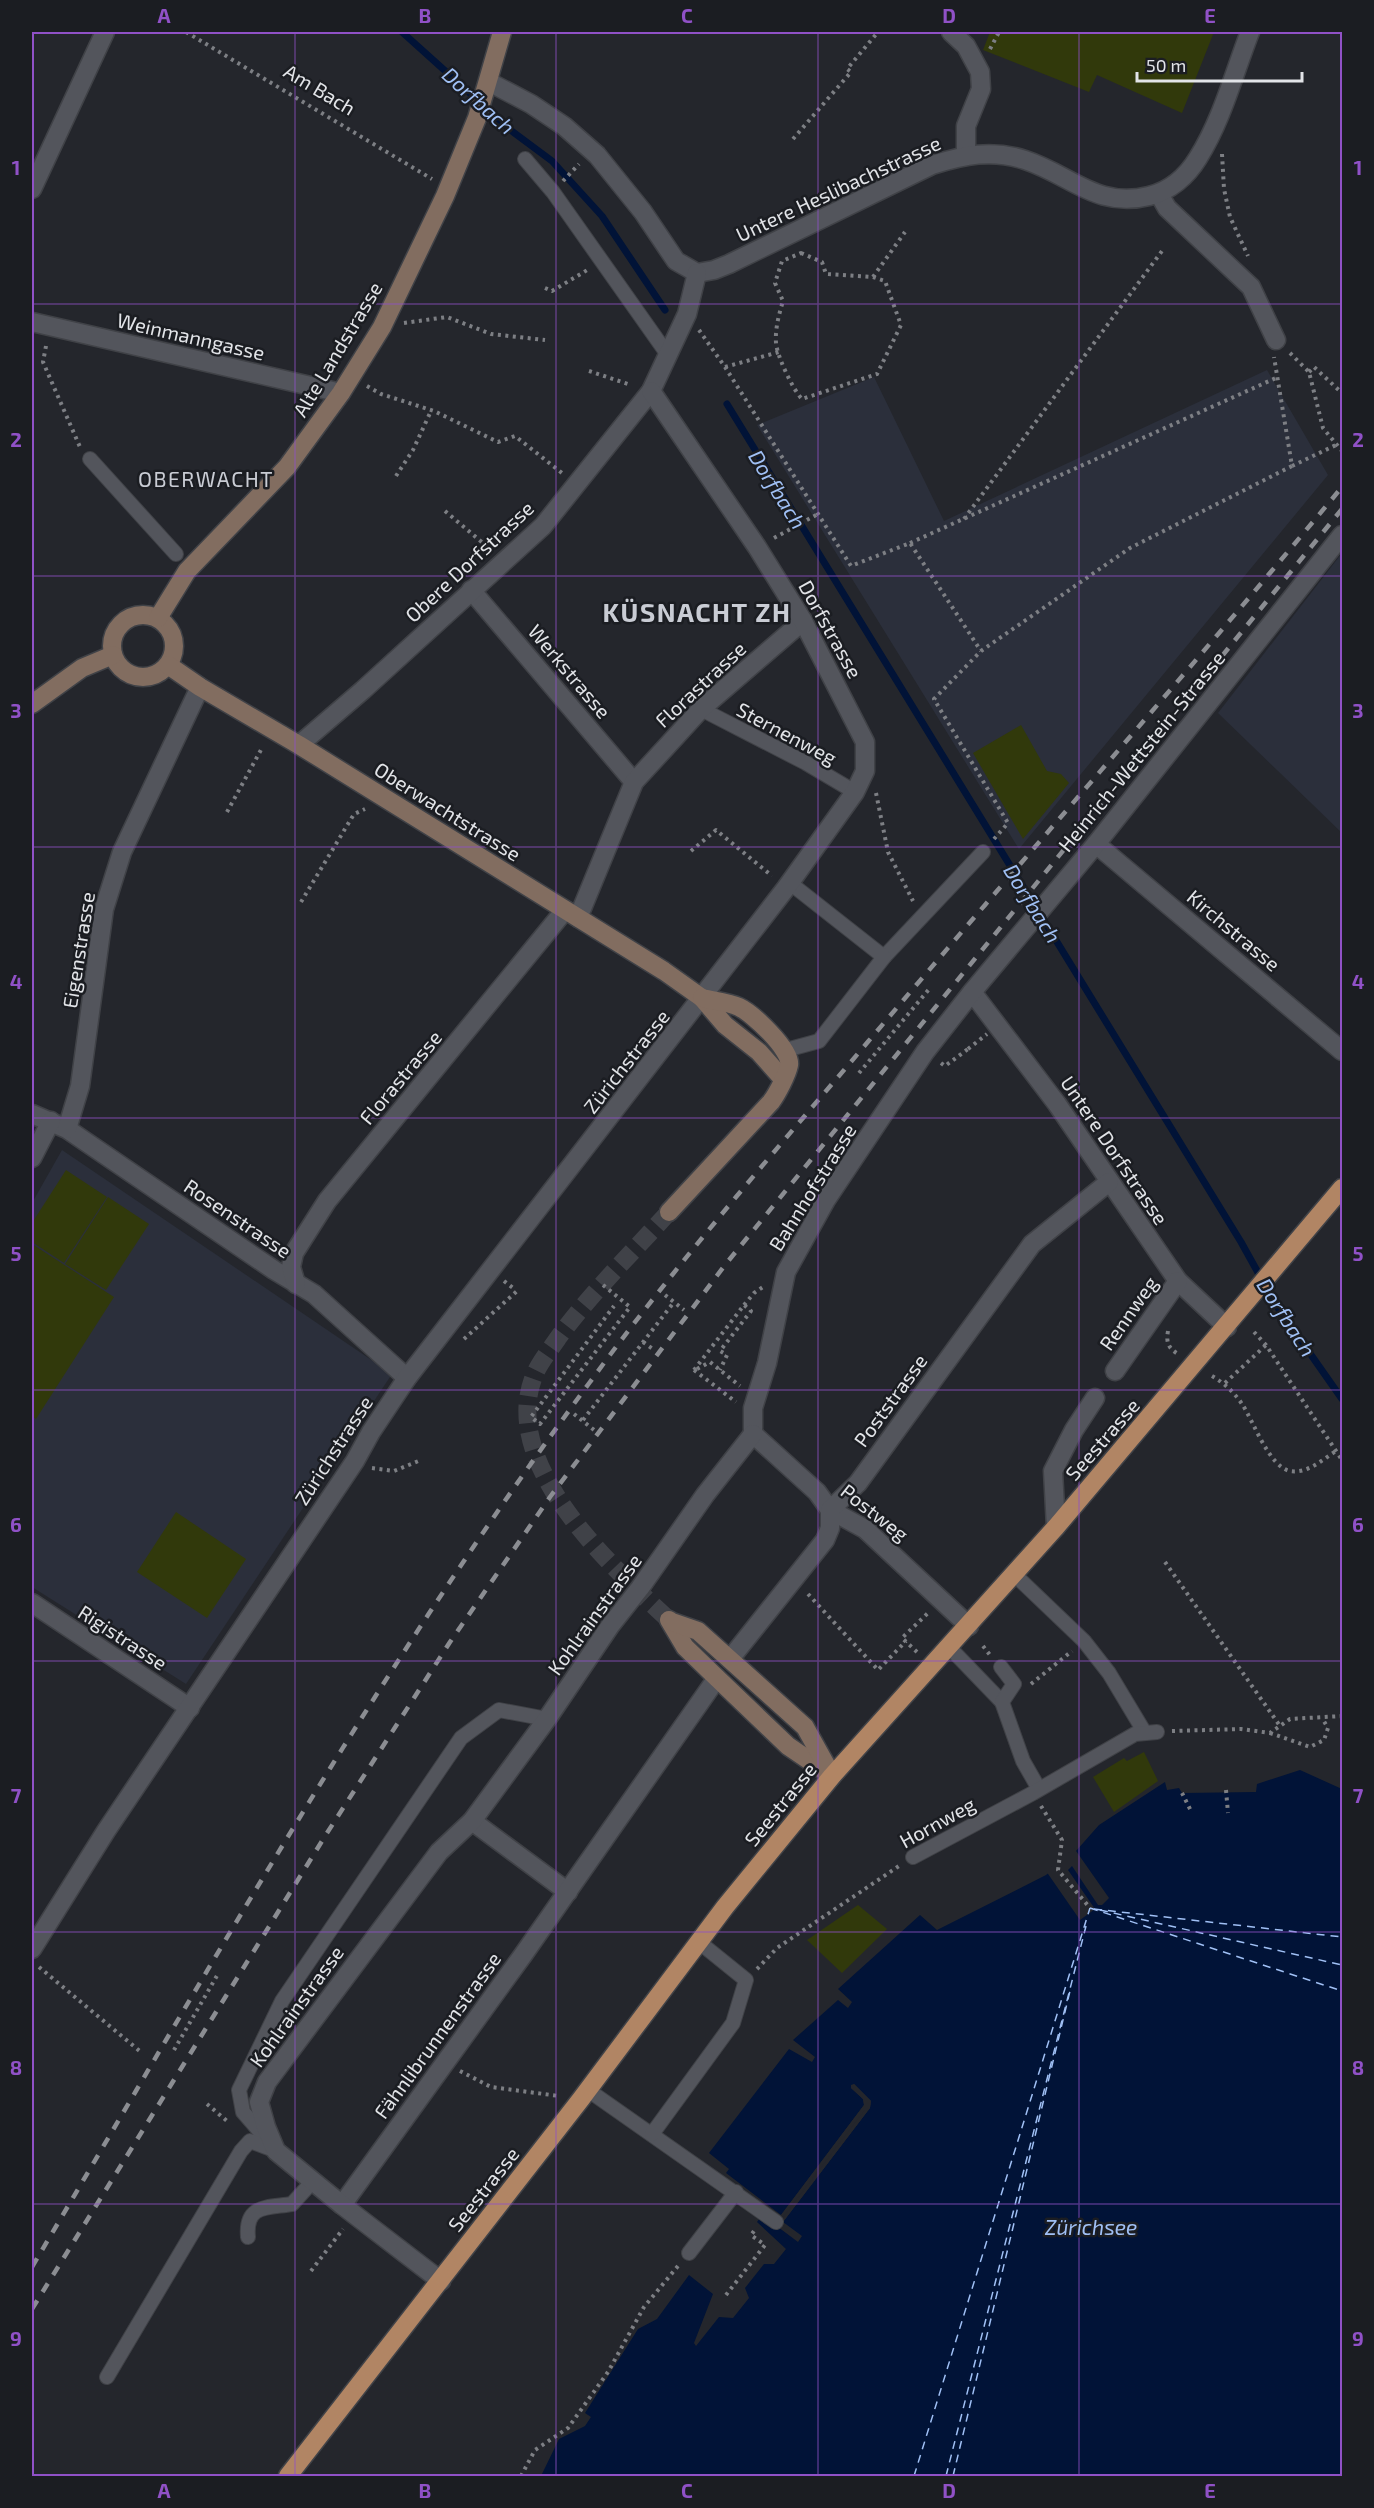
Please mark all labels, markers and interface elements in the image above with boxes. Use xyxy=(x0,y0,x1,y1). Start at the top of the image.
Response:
text: A xyxy=(157,3,171,27)
text: B xyxy=(419,3,431,27)
text: C xyxy=(681,3,693,27)
text: D xyxy=(942,3,956,27)
text: E xyxy=(1204,3,1216,27)
scale bar xyxy=(1137,45,1302,83)
text: 50 m xyxy=(1146,54,1186,76)
street label: Am Bach xyxy=(280,58,360,120)
water label: Dorfbach xyxy=(438,61,520,139)
street label: Untere Heslibachstrasse xyxy=(732,130,944,246)
text: 1 xyxy=(12,155,20,179)
text: 1 xyxy=(1354,155,1362,179)
street label: Alte Landstrasse xyxy=(287,277,387,421)
street label: Weinmanngasse xyxy=(115,307,267,365)
text: 2 xyxy=(10,427,22,451)
text: 2 xyxy=(1352,427,1364,451)
water label: Dorfbach xyxy=(744,445,812,533)
district label: OBERWACHT xyxy=(138,466,274,491)
street label: Obere Dorfstrasse xyxy=(400,495,538,627)
street label: Dorfstrasse xyxy=(794,576,868,682)
district label: KÜSNACHT ZH xyxy=(603,596,791,627)
street label: Werkstrasse xyxy=(524,619,616,723)
street label: Florastrasse xyxy=(650,636,750,732)
street label: Heinrich-Wettstein-Strasse xyxy=(1053,646,1229,856)
street label: Sternenweg xyxy=(733,697,841,769)
text: 3 xyxy=(10,698,22,722)
text: 3 xyxy=(1352,698,1364,722)
street label: Oberwachtstrasse xyxy=(370,756,526,866)
water label: Dorfbach xyxy=(999,859,1067,947)
street label: Kirchstrasse xyxy=(1183,884,1285,976)
street label: Eigenstrasse xyxy=(57,890,99,1010)
text: 4 xyxy=(10,969,23,993)
text: 4 xyxy=(1352,969,1365,993)
street label: Zürichstrasse xyxy=(578,1004,674,1118)
street label: Florastrasse xyxy=(354,1025,446,1129)
street label: Untere Dorfstrasse xyxy=(1056,1071,1174,1229)
street label: Bahnhofstrasse xyxy=(763,1119,861,1255)
street label: Rosenstrasse xyxy=(180,1173,296,1263)
text: 5 xyxy=(10,1241,22,1265)
text: 5 xyxy=(1352,1241,1364,1265)
street label: Rennweg xyxy=(1094,1271,1162,1355)
water label: Dorfbach xyxy=(1252,1273,1322,1361)
street label: Poststrasse xyxy=(848,1349,932,1451)
street label: Zürichstrasse xyxy=(289,1391,377,1509)
street label: Seestrasse xyxy=(1060,1393,1144,1485)
street label: Postweg xyxy=(836,1478,914,1546)
text: 6 xyxy=(10,1512,22,1536)
text: 6 xyxy=(1352,1512,1364,1536)
street label: Kohlrainstrasse xyxy=(542,1549,646,1679)
street label: Rigistrasse xyxy=(74,1599,172,1675)
street label: Seestrasse xyxy=(739,1757,821,1851)
text: 7 xyxy=(11,1783,22,1807)
text: 7 xyxy=(1353,1783,1364,1807)
street label: Hornweg xyxy=(895,1791,979,1853)
street label: Kohlrainstrasse xyxy=(244,1941,348,2071)
street label: Fähnlibrunnenstrasse xyxy=(369,1947,505,2123)
text: 8 xyxy=(10,2055,22,2079)
text: 8 xyxy=(1352,2055,1364,2079)
street label: Seestrasse xyxy=(443,2142,523,2236)
water label: Zürichsee xyxy=(1045,2214,1137,2239)
text: 9 xyxy=(10,2326,22,2350)
text: 9 xyxy=(1352,2326,1364,2350)
text: A xyxy=(157,2478,171,2502)
text: B xyxy=(419,2478,431,2502)
text: C xyxy=(681,2478,693,2502)
text: D xyxy=(942,2478,956,2502)
text: E xyxy=(1204,2478,1216,2502)

